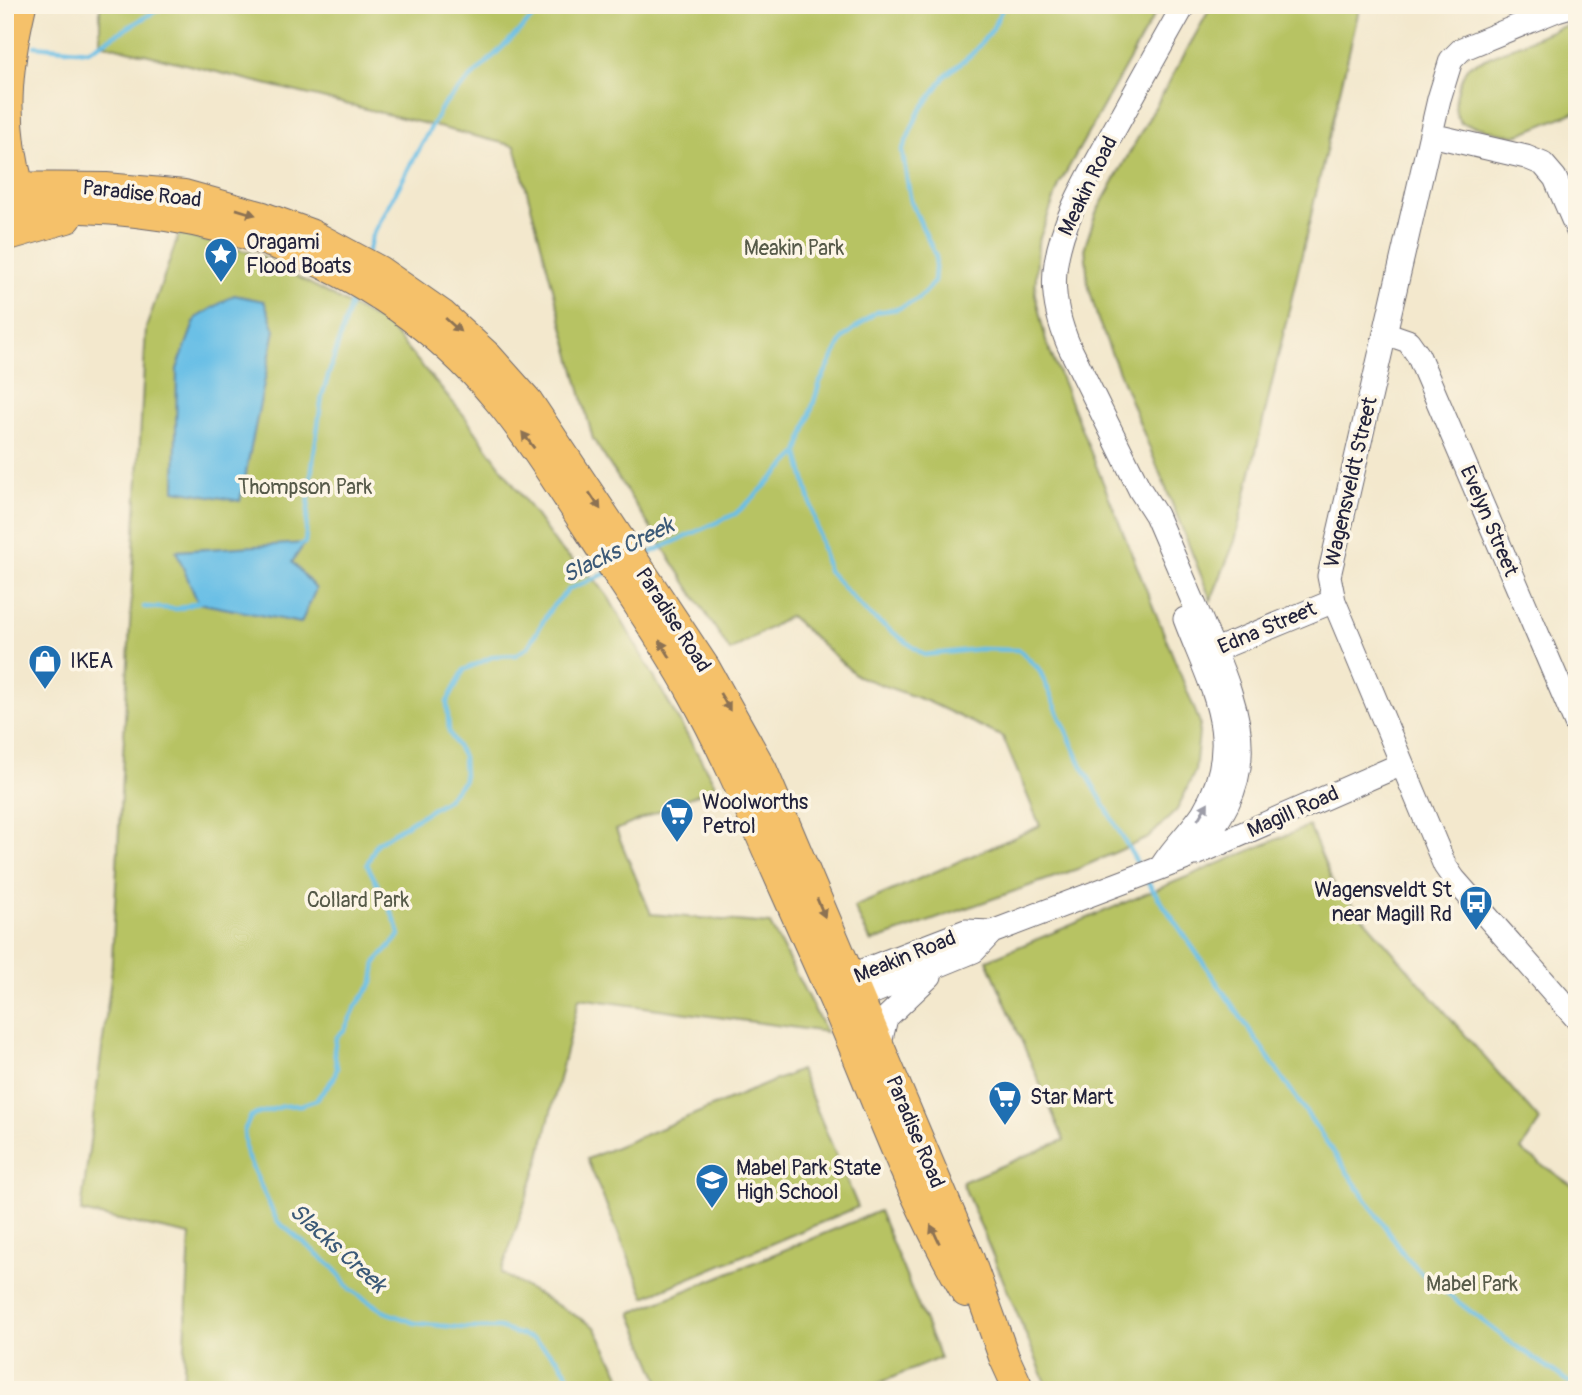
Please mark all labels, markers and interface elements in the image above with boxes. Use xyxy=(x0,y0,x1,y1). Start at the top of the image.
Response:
street label: Meakin Road xyxy=(1052,132,1124,240)
street label: Paradise Road xyxy=(81,174,203,214)
one-way arrow xyxy=(236,207,257,217)
place label: Oragami Flood Boats xyxy=(246,229,352,280)
place icon: Oragami Flood Boats xyxy=(202,235,240,284)
park label: Meakin Park xyxy=(744,235,845,262)
one-way arrow xyxy=(444,317,462,333)
street label: Wagensveldt Street xyxy=(1318,394,1384,570)
one-way arrow xyxy=(522,431,536,449)
street label: Evelyn Street xyxy=(1454,461,1525,581)
park label: Thompson Park xyxy=(238,474,372,501)
one-way arrow xyxy=(589,491,602,511)
water label: Slacks Creek xyxy=(558,510,681,589)
street label: Paradise Road xyxy=(629,562,717,678)
street label: Edna Street xyxy=(1214,595,1321,661)
one-way arrow xyxy=(659,639,672,658)
shop icon: IKEA xyxy=(26,642,64,691)
place label: IKEA xyxy=(70,648,113,675)
one-way arrow xyxy=(719,693,731,712)
street label: Magill Road xyxy=(1243,780,1343,844)
place label: Woolworths Petrol xyxy=(702,789,809,840)
supermarket icon: Woolworths Petrol xyxy=(658,795,696,844)
one-way arrow xyxy=(1197,801,1210,820)
place label: Wagensveldt St near Magill Rd xyxy=(1314,877,1453,928)
bus stop icon: Wagensveldt St near Magill Rd xyxy=(1457,883,1495,932)
park label: Collard Park xyxy=(307,887,410,914)
one-way arrow xyxy=(815,898,826,919)
street label: Meakin Road xyxy=(850,924,960,990)
street label: Paradise Road xyxy=(879,1072,951,1192)
supermarket icon: Star Mart xyxy=(986,1078,1024,1127)
place label: Star Mart xyxy=(1030,1084,1114,1111)
place label: Mabel Park State High School xyxy=(736,1155,882,1206)
school or university icon: Mabel Park State High School xyxy=(693,1161,731,1210)
water label: Slacks Creek xyxy=(284,1197,394,1301)
one-way arrow xyxy=(929,1223,940,1244)
park label: Mabel Park xyxy=(1426,1271,1518,1298)

